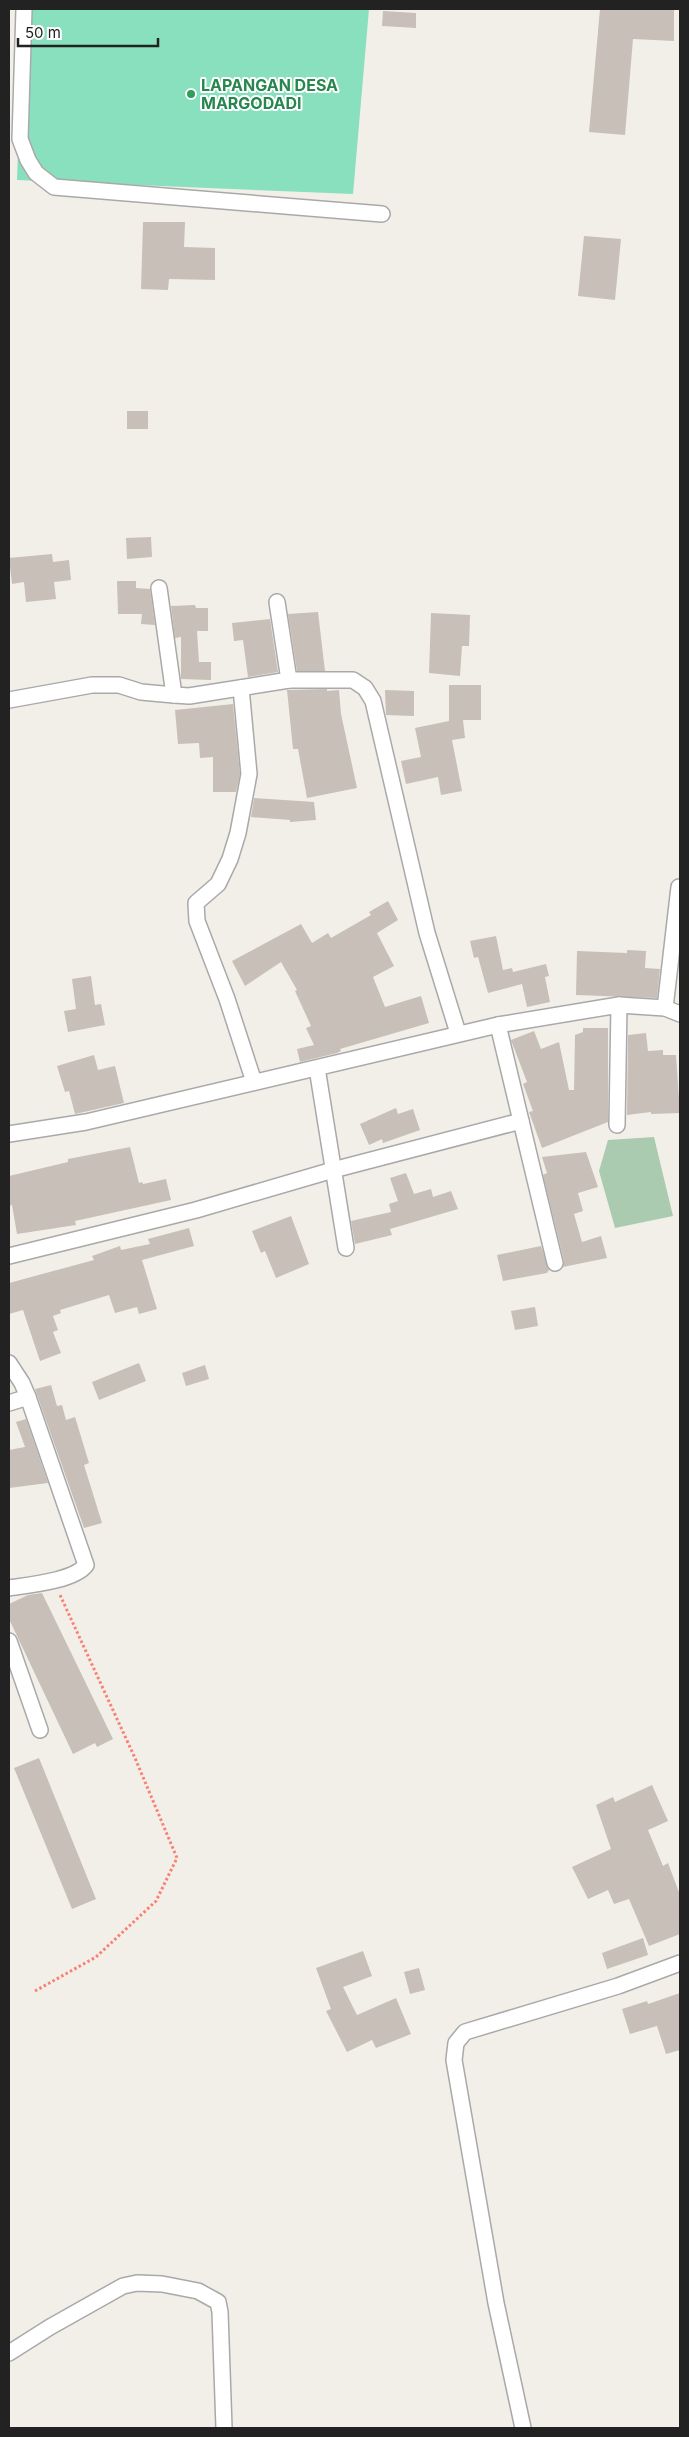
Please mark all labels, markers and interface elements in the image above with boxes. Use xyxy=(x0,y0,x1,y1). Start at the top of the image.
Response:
scale bar xyxy=(18,15,158,47)
text: 50 m xyxy=(25,23,61,42)
place label: LAPANGAN DESA MARGODADI xyxy=(201,75,338,113)
marker: LAPANGAN DESA MARGODADI xyxy=(185,88,197,100)

